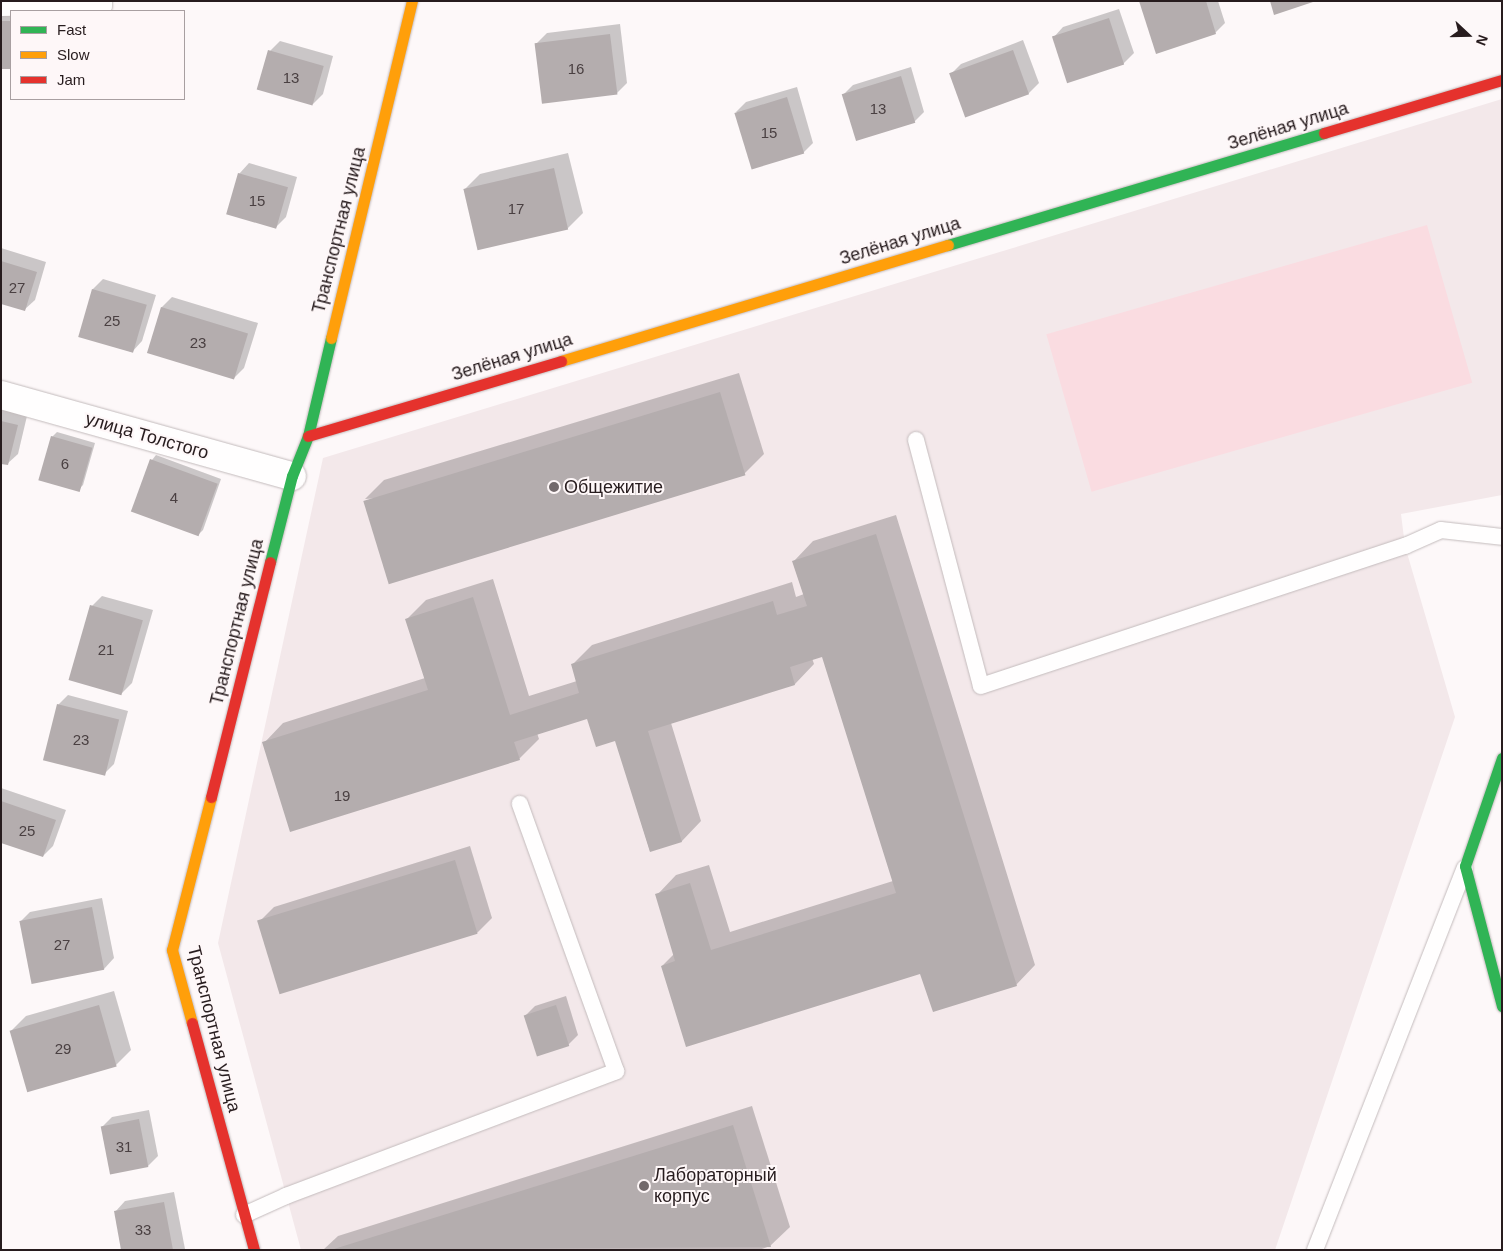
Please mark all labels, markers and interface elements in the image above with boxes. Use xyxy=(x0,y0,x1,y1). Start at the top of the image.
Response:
legend xyxy=(10,10,185,100)
north arrow xyxy=(1443,10,1493,60)
text: Fast xyxy=(57,21,86,38)
text: N xyxy=(1473,33,1491,48)
text: Slow xyxy=(57,46,90,63)
house number: 16 xyxy=(568,60,584,78)
house number: 13 xyxy=(283,69,299,87)
text: Jam xyxy=(57,71,85,88)
street label: Зелёная улица xyxy=(1225,97,1351,155)
house number: 13 xyxy=(870,100,886,118)
house number: 15 xyxy=(761,124,777,142)
street label: Транспортная улица xyxy=(308,145,370,315)
house number: 15 xyxy=(249,192,265,210)
house number: 17 xyxy=(508,200,524,218)
street label: Зелёная улица xyxy=(837,212,963,270)
house number: 27 xyxy=(9,279,25,297)
house number: 25 xyxy=(104,312,120,330)
street label: Зелёная улица xyxy=(449,328,575,386)
house number: 23 xyxy=(190,334,206,352)
street label: улица Толстого xyxy=(83,408,211,464)
house number: 6 xyxy=(61,455,69,473)
place label: Общежитие xyxy=(564,476,663,498)
marker: Общежитие xyxy=(548,481,560,493)
house number: 4 xyxy=(170,489,178,507)
street label: Транспортная улица xyxy=(206,537,268,707)
house number: 21 xyxy=(98,641,114,659)
house number: 23 xyxy=(73,731,89,749)
house number: 19 xyxy=(334,787,350,805)
house number: 25 xyxy=(19,822,35,840)
house number: 27 xyxy=(54,936,70,954)
street label: Транспортная улица xyxy=(183,944,245,1114)
house number: 29 xyxy=(55,1040,71,1058)
house number: 31 xyxy=(116,1138,132,1156)
place label: Лабораторный корпус xyxy=(654,1165,777,1208)
marker: Лабораторный корпус xyxy=(638,1180,650,1192)
house number: 33 xyxy=(135,1221,151,1239)

